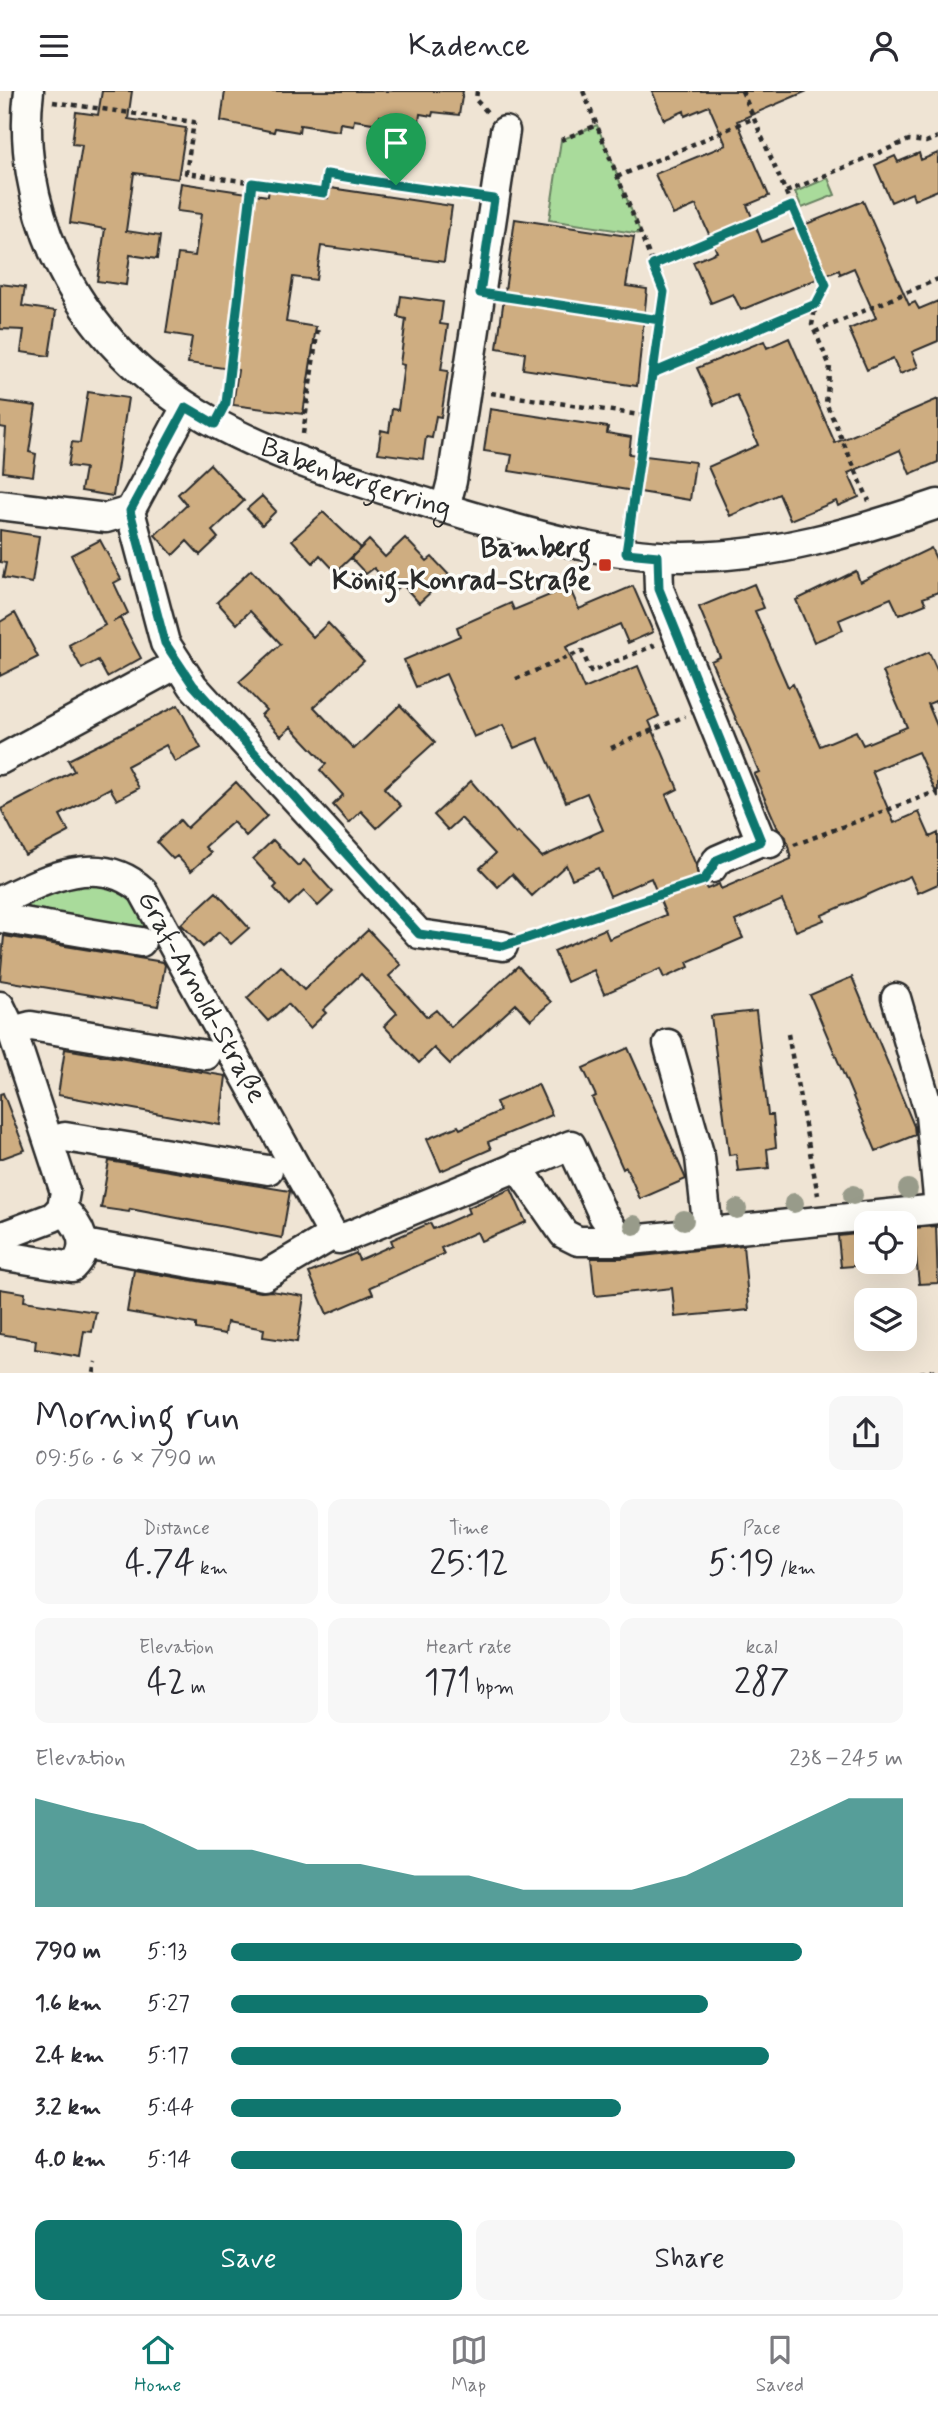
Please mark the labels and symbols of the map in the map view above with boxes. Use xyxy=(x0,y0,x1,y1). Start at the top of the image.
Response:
pin xyxy=(366,113,426,185)
street label: Babenbergerring xyxy=(255,429,456,530)
place label: Bamberg König-Konrad-Straße xyxy=(332,531,591,603)
marker: Bamberg König-Konrad-Straße xyxy=(597,557,613,573)
street label: Graf-Arnold-Straße xyxy=(128,884,275,1110)

